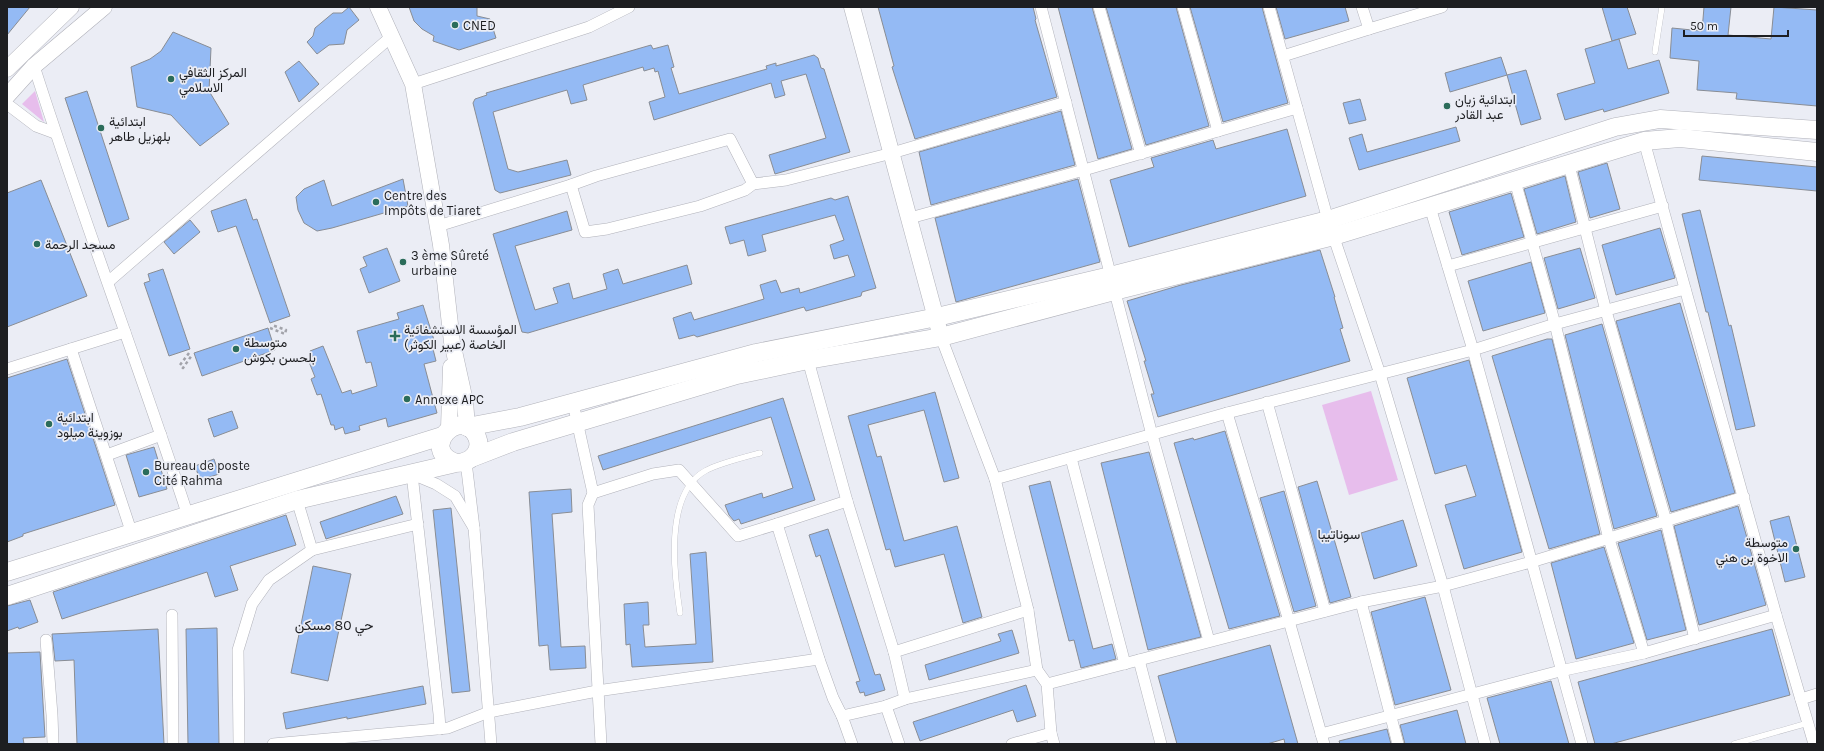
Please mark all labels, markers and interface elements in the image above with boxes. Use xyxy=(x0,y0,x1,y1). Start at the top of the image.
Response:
scale bar xyxy=(1684,12,1788,38)
place label: CNED xyxy=(463,18,496,33)
text: 50 m xyxy=(1690,19,1718,33)
marker: CNED xyxy=(450,20,460,30)
place label: المركز الثقافي الاسلامي xyxy=(179,65,247,98)
marker: المركز الثقافي الاسلامي xyxy=(166,74,176,84)
place label: ابتدائية زيان عبد القادر xyxy=(1454,92,1516,123)
marker: ابتدائية زيان عبد القادر xyxy=(1442,101,1452,111)
place label: ابتدائية بلهزيل طاهر xyxy=(108,114,171,145)
marker: ابتدائية بلهزيل طاهر xyxy=(96,123,106,133)
place label: Centre des Impôts de Tiaret xyxy=(384,188,481,218)
marker: Centre des Impôts de Tiaret xyxy=(371,197,381,207)
place label: مسجد الرحمة xyxy=(45,237,116,253)
marker: مسجد الرحمة xyxy=(32,239,42,249)
place label: 3 ème Sûreté urbaine xyxy=(411,248,489,278)
marker: 3 ème Sûreté urbaine xyxy=(398,257,408,267)
place label: المؤسسة الاستشفائية الخاصة (عبير الكوثر) xyxy=(404,322,517,353)
marker: المؤسسة الاستشفائية الخاصة (عبير الكوثر) xyxy=(389,330,401,342)
place label: متوسطة بلحسن بكوش xyxy=(244,335,316,366)
marker: متوسطة بلحسن بكوش xyxy=(231,344,241,354)
place label: Annexe APC xyxy=(415,392,484,407)
marker: Annexe APC xyxy=(402,394,412,404)
place label: ابتدائية بوزوينة ميلود xyxy=(57,410,123,441)
marker: ابتدائية بوزوينة ميلود xyxy=(44,419,54,429)
place label: Bureau de poste Cité Rahma xyxy=(154,458,250,488)
marker: Bureau de poste Cité Rahma xyxy=(141,467,151,477)
district label: سوناتيبا xyxy=(1318,526,1360,543)
place label: متوسطة الاخوة بن هني xyxy=(1716,535,1788,568)
marker: متوسطة الاخوة بن هني xyxy=(1791,544,1801,554)
district label: حي 80 مسكن xyxy=(295,617,373,637)

